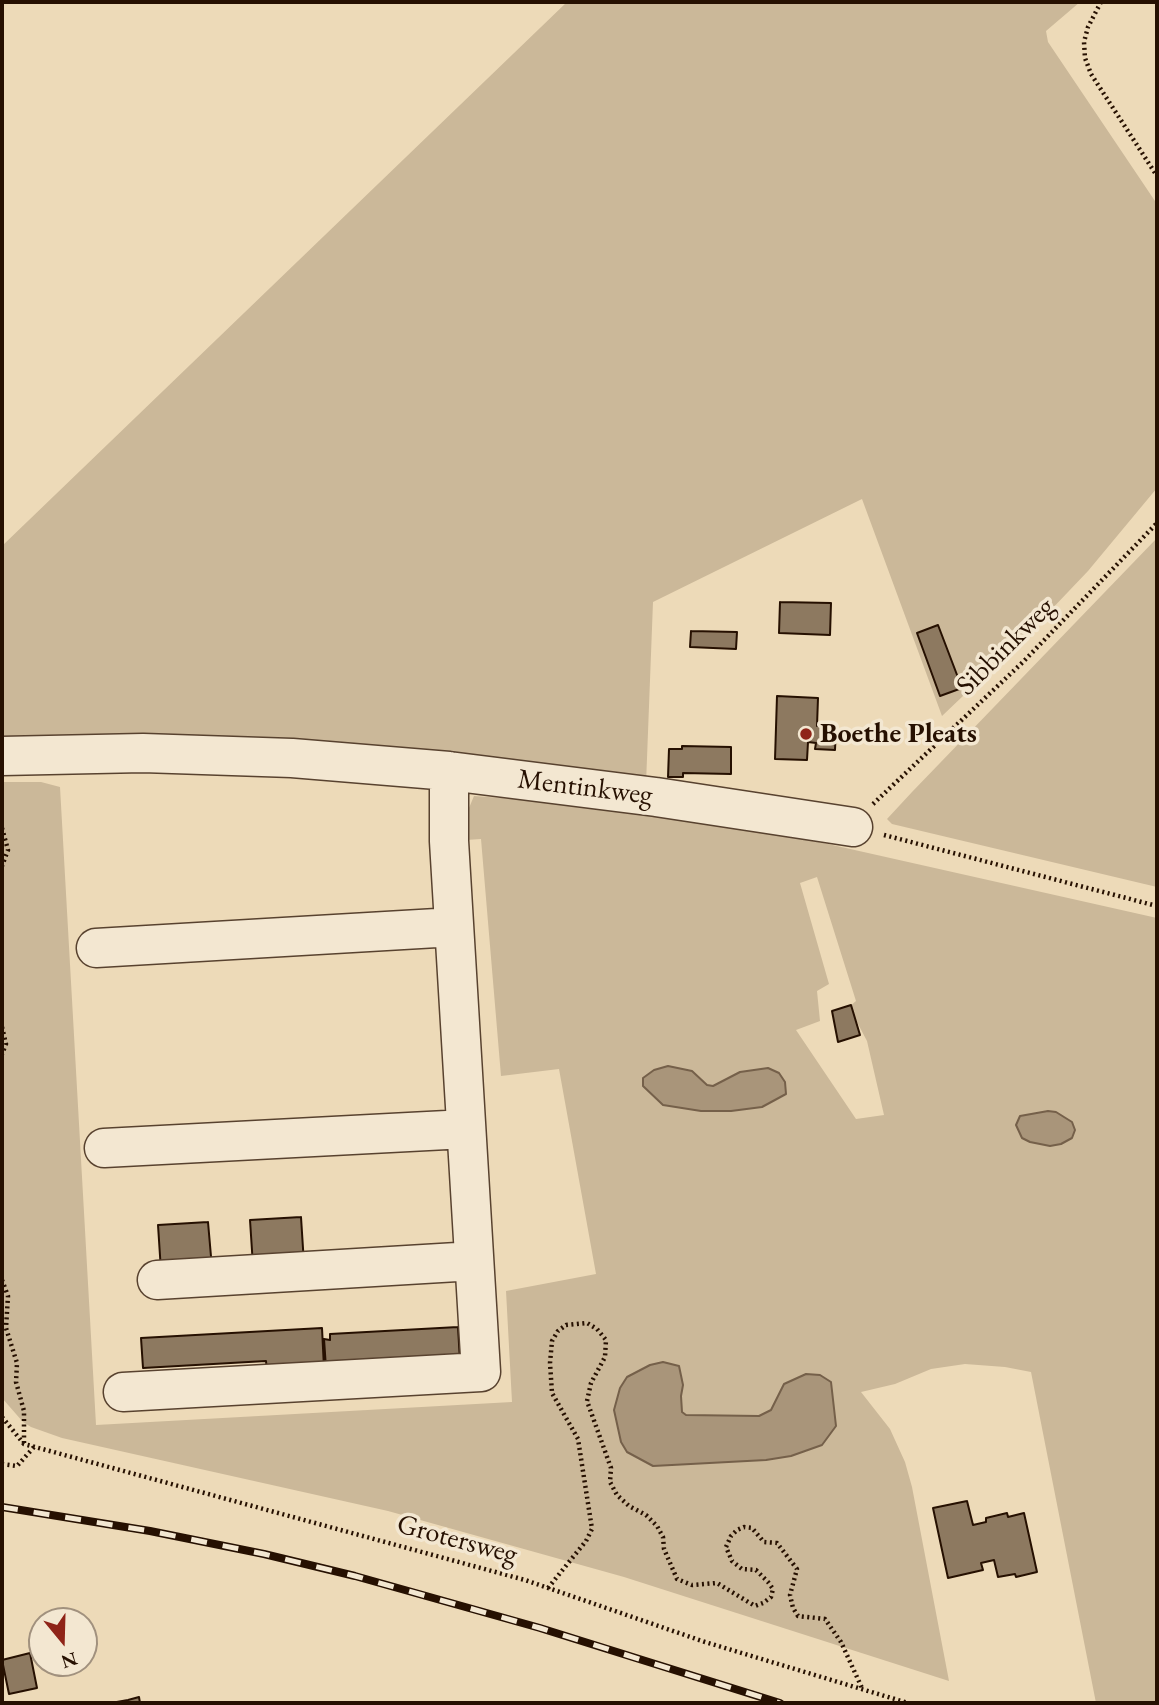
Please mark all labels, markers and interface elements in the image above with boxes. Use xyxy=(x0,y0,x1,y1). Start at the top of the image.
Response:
street label: Sibbinkweg xyxy=(950,591,1062,703)
place label: Boethe Pleats xyxy=(820,717,977,751)
marker: Boethe Pleats xyxy=(798,726,814,742)
street label: Mentinkweg xyxy=(516,763,654,813)
street label: Grotersweg xyxy=(393,1508,521,1572)
north arrow xyxy=(28,1607,98,1677)
text: N xyxy=(58,1646,81,1675)

